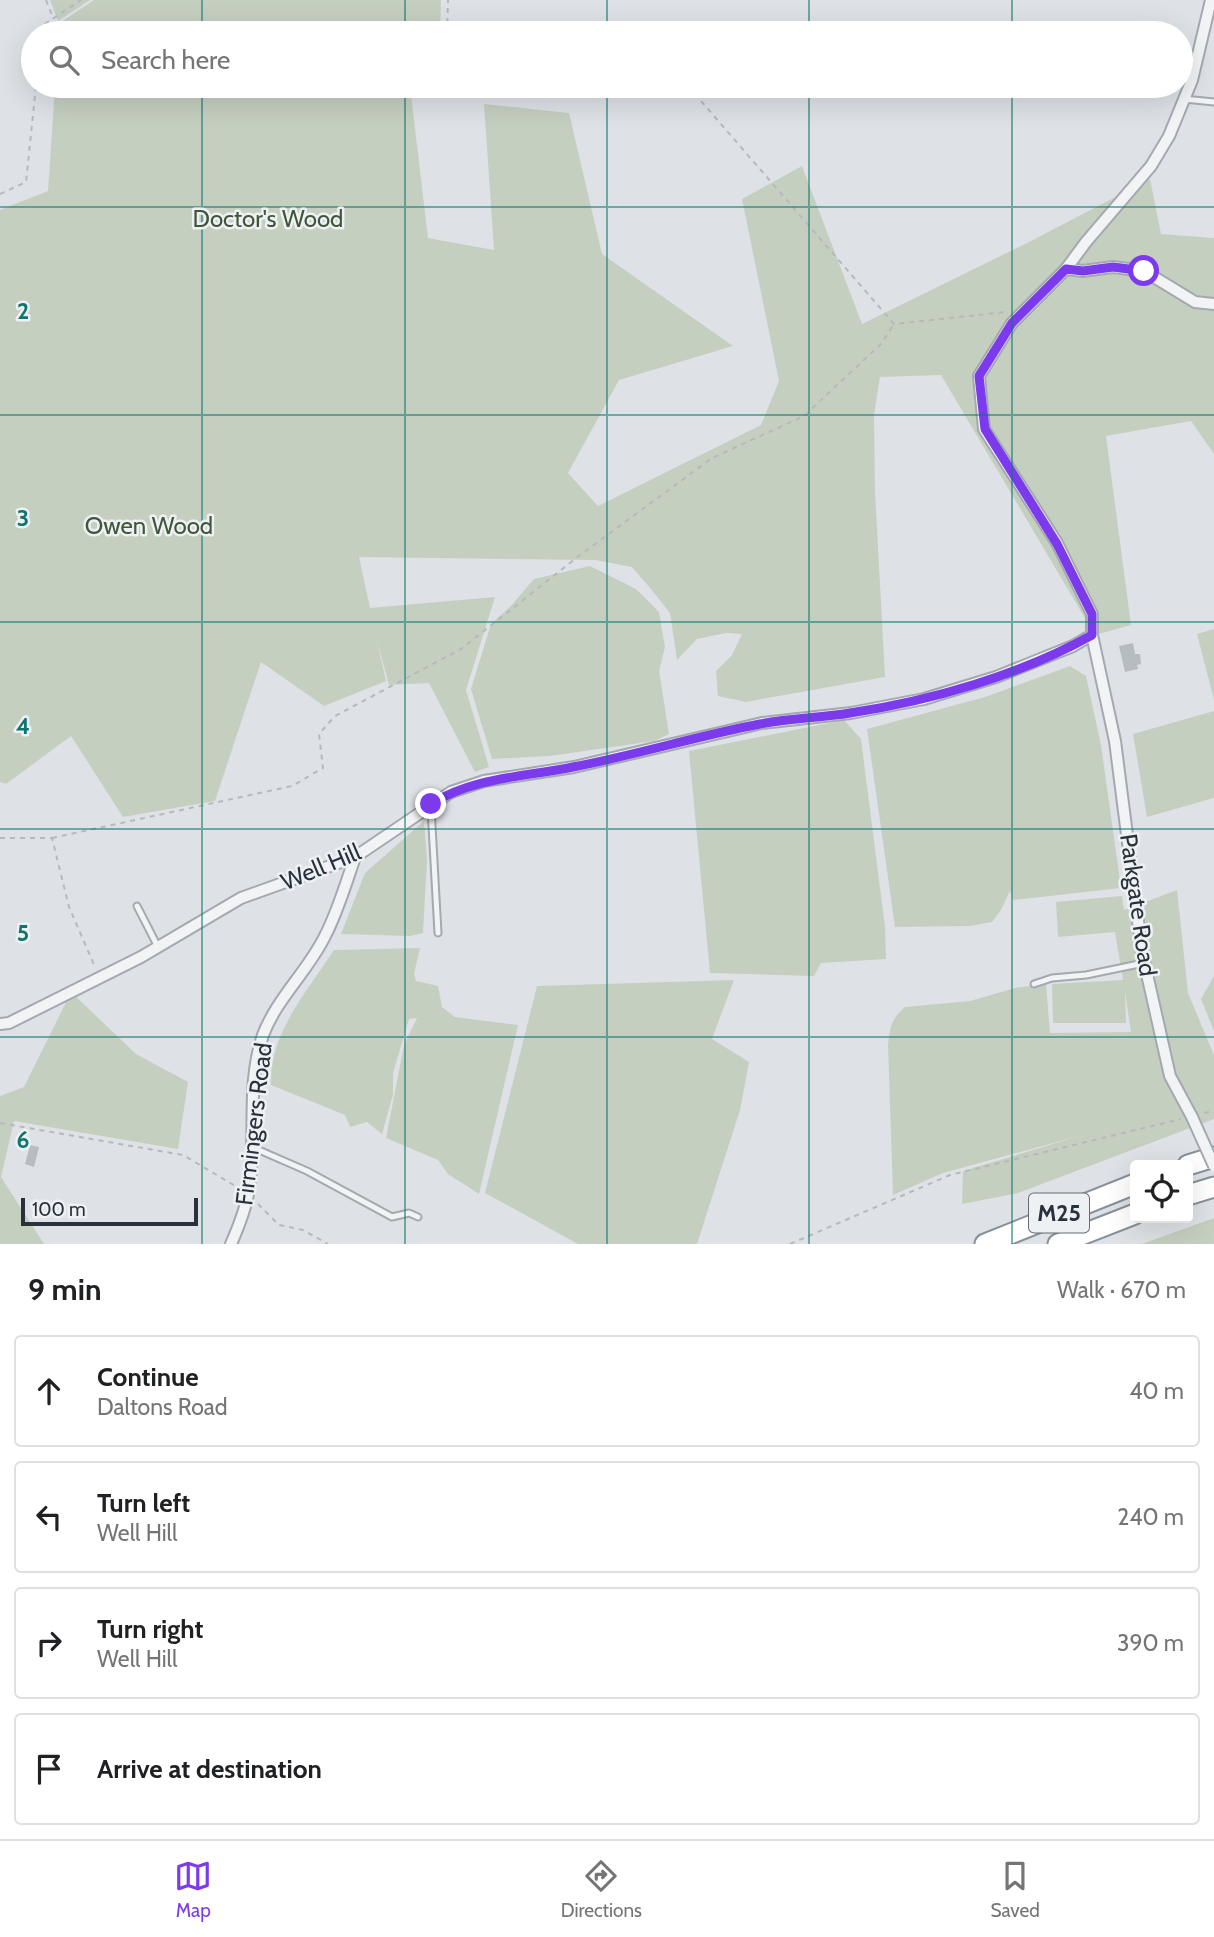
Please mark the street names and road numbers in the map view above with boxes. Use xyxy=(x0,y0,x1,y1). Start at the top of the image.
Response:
street label: Parkgate Road xyxy=(1114,832,1163,978)
street label: Well Hill xyxy=(277,837,365,896)
street label: Firmingers Road xyxy=(229,1041,278,1207)
road number: M25 xyxy=(1029,1194,1089,1232)

